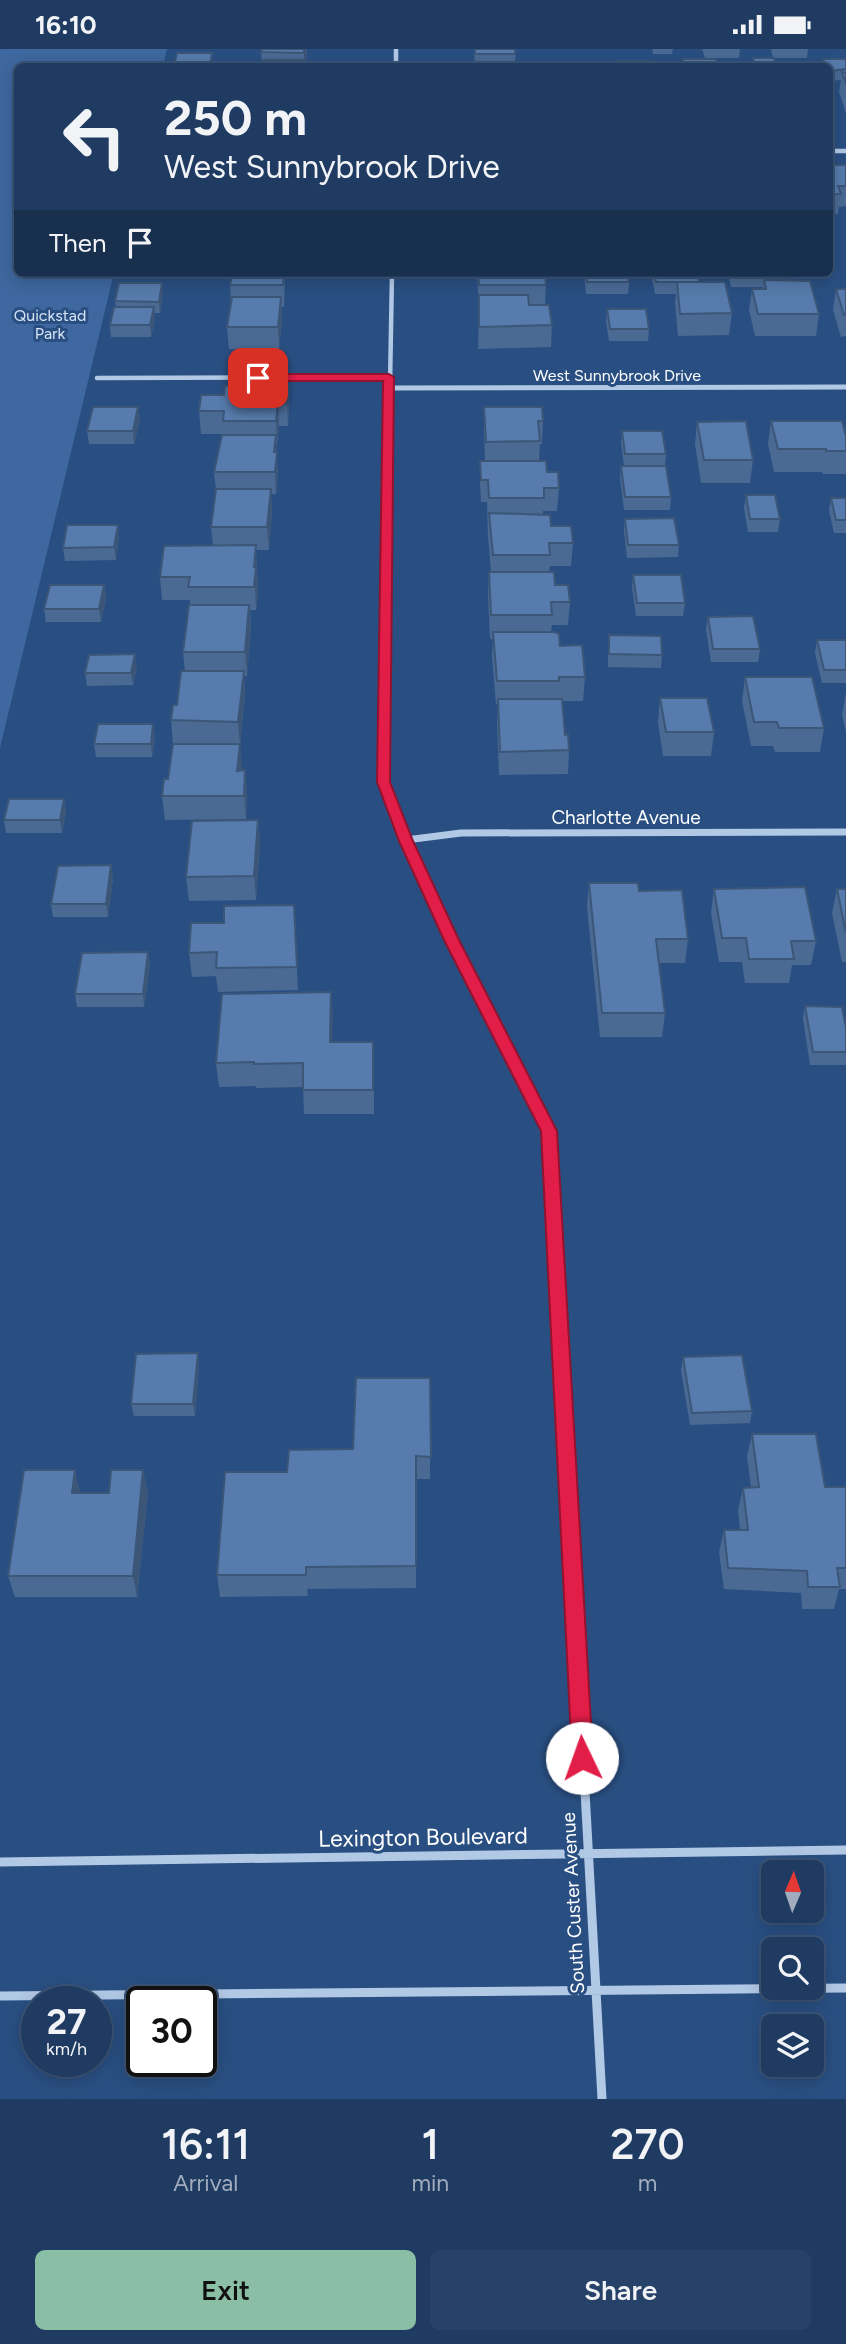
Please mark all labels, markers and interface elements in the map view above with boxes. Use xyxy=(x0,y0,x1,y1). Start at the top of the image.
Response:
text: 16:10 xyxy=(35,9,97,41)
text: 250 m xyxy=(164,88,307,147)
icon: left xyxy=(49,91,140,182)
text: West Sunnybrook Drive xyxy=(164,148,500,186)
icon: arrive xyxy=(121,224,159,262)
text: Then xyxy=(49,227,107,259)
park label: Quickstad Park xyxy=(14,306,86,343)
pin xyxy=(228,348,288,408)
icon: arrive xyxy=(239,359,277,397)
street label: West Sunnybrook Drive xyxy=(533,366,701,385)
street label: Charlotte Avenue xyxy=(551,806,701,829)
position arrow xyxy=(545,1721,619,1795)
street label: South Custer Avenue xyxy=(557,1812,589,1994)
street label: Lexington Boulevard xyxy=(318,1821,528,1853)
north arrow xyxy=(761,1860,824,1923)
map controls xyxy=(761,1860,824,2077)
button: search xyxy=(761,1937,824,2000)
speed limit sign: 30 xyxy=(126,1986,217,2077)
text: 27 xyxy=(47,2001,86,2043)
button: layers xyxy=(761,2014,824,2077)
text: km/h xyxy=(46,2038,87,2060)
text: 16:11 xyxy=(161,2119,250,2170)
text: 1 xyxy=(422,2119,439,2170)
text: 270 xyxy=(611,2119,685,2170)
text: Arrival xyxy=(173,2169,238,2197)
text: min xyxy=(411,2169,449,2197)
text: m xyxy=(638,2169,657,2197)
button: Exit xyxy=(35,2250,416,2330)
button: Share xyxy=(430,2250,811,2330)

